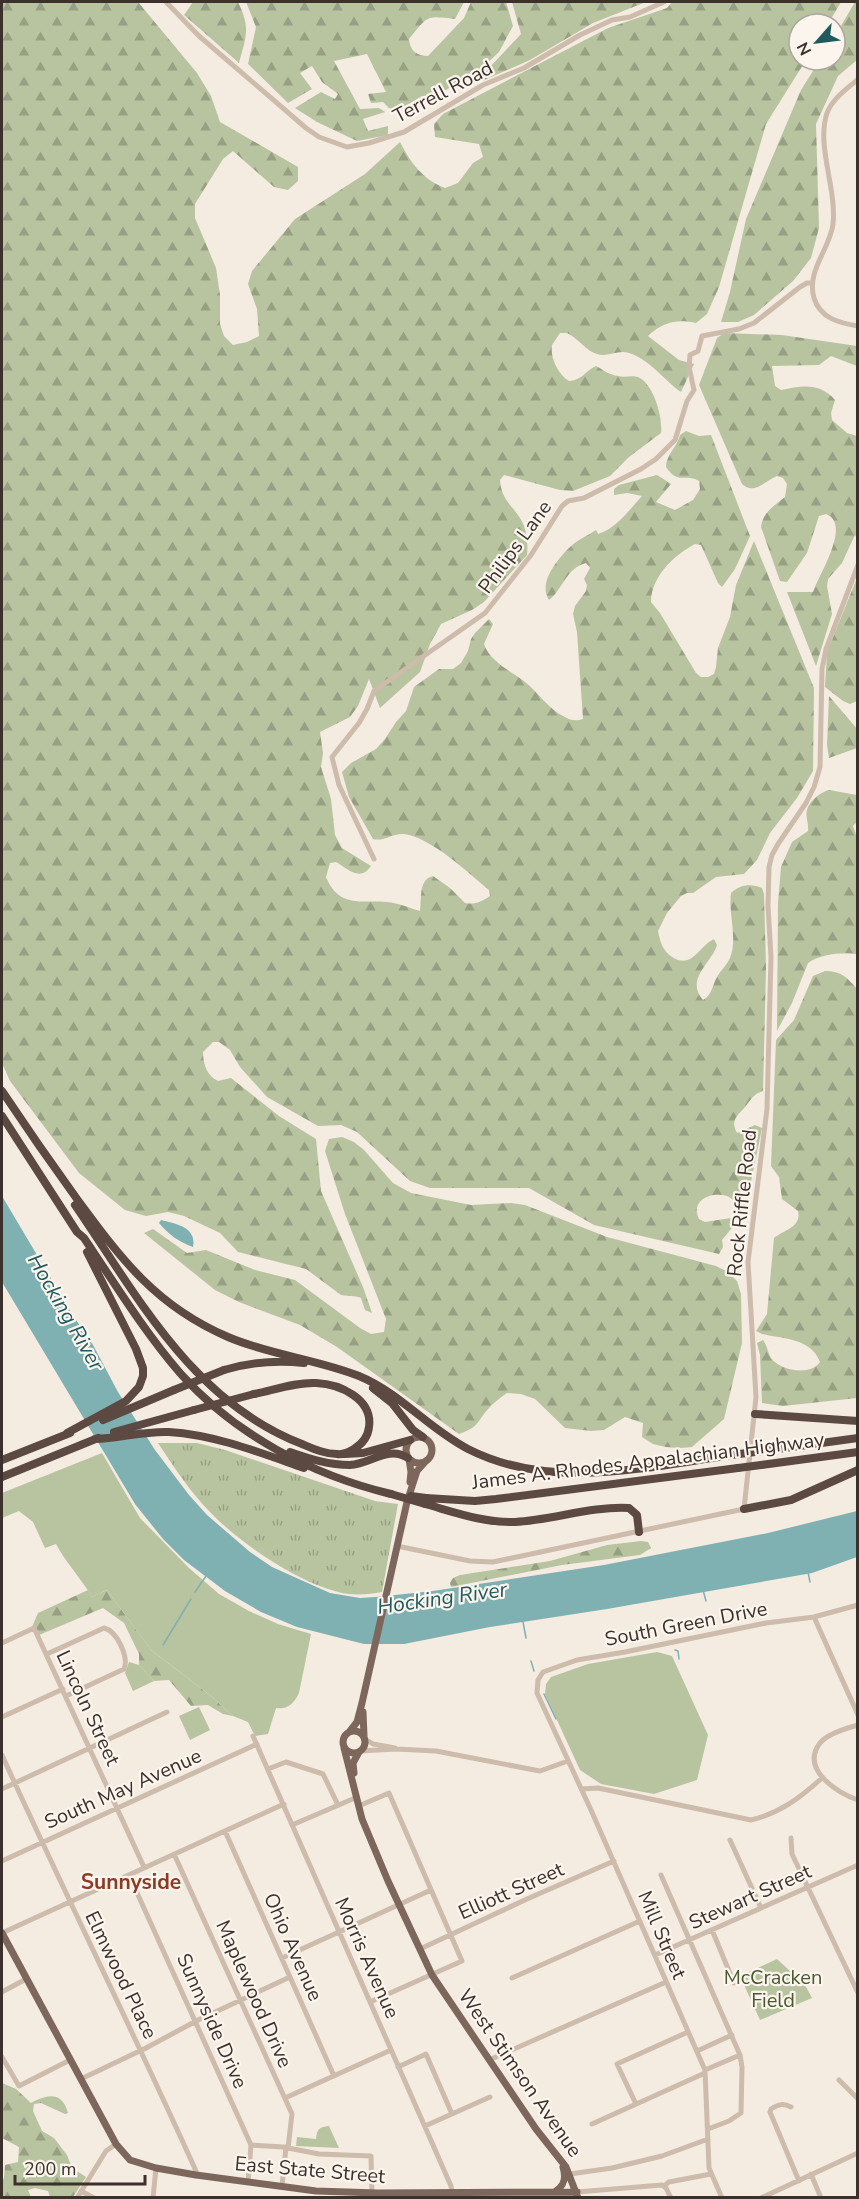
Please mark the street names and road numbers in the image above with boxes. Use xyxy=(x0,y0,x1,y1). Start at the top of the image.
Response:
street label: Terrell Road xyxy=(388,54,498,130)
street label: Philips Lane xyxy=(472,495,558,599)
street label: Rock Riffle Road xyxy=(721,1128,763,1278)
street label: James A. Rhodes Appalachian Highway xyxy=(469,1426,826,1496)
street label: South Green Drive xyxy=(602,1595,770,1653)
street label: Lincoln Street xyxy=(50,1646,127,1771)
street label: South May Avenue xyxy=(40,1742,206,1836)
street label: Elliott Street xyxy=(454,1855,569,1926)
street label: Stewart Street xyxy=(685,1858,816,1936)
street label: Mill Street xyxy=(631,1887,693,1984)
street label: Ohio Avenue xyxy=(257,1889,329,2005)
street label: Morris Avenue xyxy=(328,1893,406,2023)
street label: Elmwood Place xyxy=(78,1907,164,2043)
street label: Maplewood Drive xyxy=(209,1916,299,2072)
street label: Sunnyside Drive xyxy=(170,1949,254,2093)
street label: West Stimson Avenue xyxy=(452,1984,588,2162)
street label: East State Street xyxy=(234,2150,387,2190)

